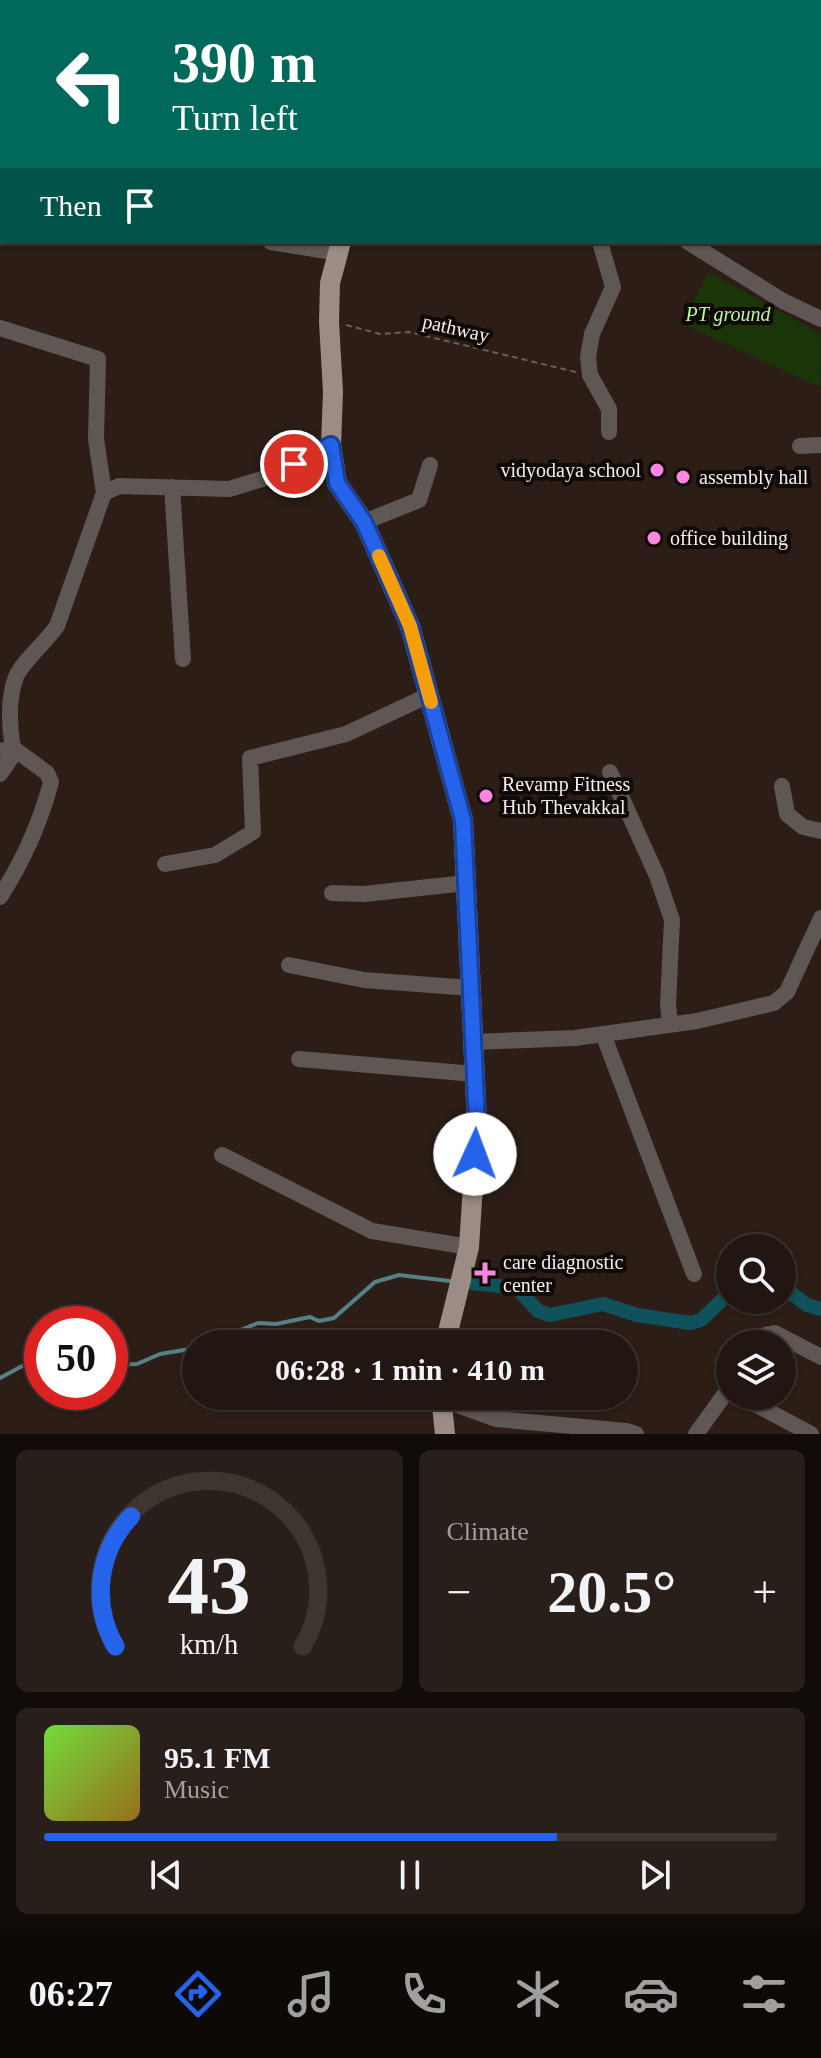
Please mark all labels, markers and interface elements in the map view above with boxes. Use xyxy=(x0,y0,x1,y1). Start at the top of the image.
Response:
icon: left xyxy=(40,32,144,136)
text: 390 m xyxy=(172,32,317,94)
text: Turn left xyxy=(172,98,298,138)
icon: arrive xyxy=(118,184,162,228)
text: Then xyxy=(40,189,102,222)
park label: PT ground xyxy=(684,303,772,326)
street label: pathway xyxy=(420,310,491,347)
pin xyxy=(260,430,328,498)
icon: arrive xyxy=(272,442,316,486)
place label: vidyodaya school xyxy=(500,459,641,482)
marker: vidyodaya school xyxy=(648,461,666,479)
place label: assembly hall xyxy=(699,466,809,489)
marker: assembly hall xyxy=(674,468,692,486)
place label: office building xyxy=(670,527,788,550)
marker: office building xyxy=(645,529,663,547)
place label: Revamp Fitness Hub Thevakkal xyxy=(502,773,631,818)
marker: Revamp Fitness Hub Thevakkal xyxy=(477,787,495,805)
position arrow xyxy=(433,1112,517,1196)
map controls xyxy=(716,1234,796,1410)
button: search xyxy=(716,1234,796,1314)
place label: care diagnostic center xyxy=(503,1251,624,1296)
marker: care diagnostic center xyxy=(474,1262,496,1284)
speed limit sign: 50 xyxy=(24,1306,128,1410)
button: layers xyxy=(716,1330,796,1410)
text: 06:28 · 1 min · 410 m xyxy=(275,1353,545,1386)
text: Climate xyxy=(447,1517,529,1546)
text: 43 xyxy=(168,1539,251,1631)
text: 20.5° xyxy=(547,1559,676,1625)
text: − xyxy=(447,1568,471,1617)
text: + xyxy=(752,1568,777,1617)
text: km/h xyxy=(180,1629,239,1660)
text: 95.1 FM xyxy=(164,1741,271,1774)
text: Music xyxy=(164,1775,229,1804)
icon: previous xyxy=(144,1853,188,1897)
icon: pause xyxy=(388,1853,432,1897)
icon: next xyxy=(633,1853,677,1897)
icon: directions xyxy=(170,1966,226,2022)
icon: music xyxy=(283,1966,339,2022)
icon: phone xyxy=(396,1966,452,2022)
icon: climate xyxy=(510,1966,566,2022)
icon: car xyxy=(623,1966,679,2022)
icon: filters xyxy=(736,1966,792,2022)
text: 06:27 xyxy=(29,1974,113,2014)

